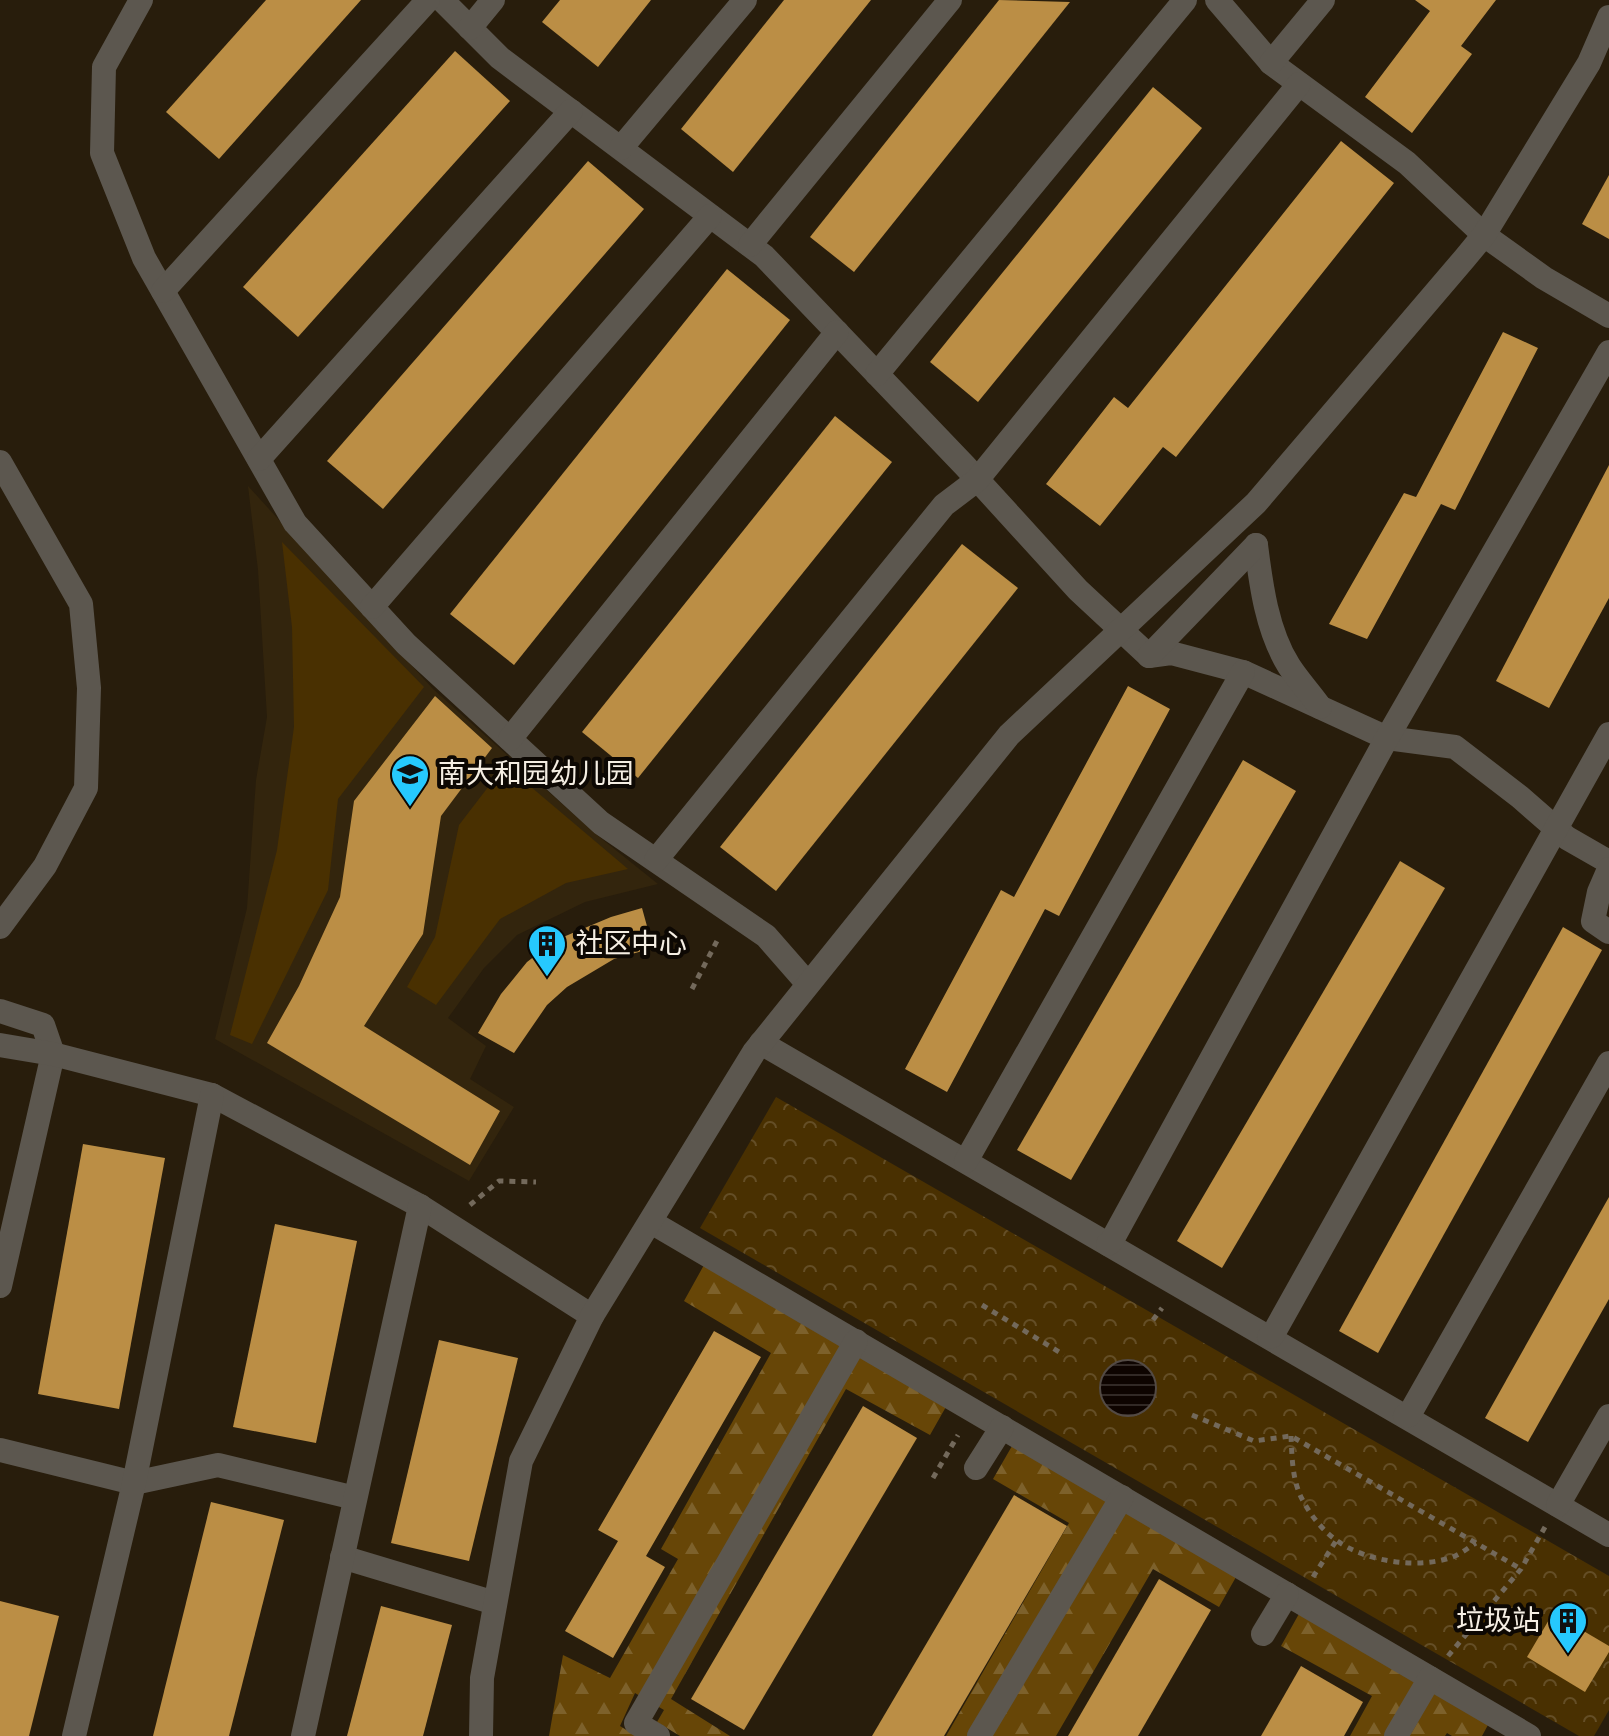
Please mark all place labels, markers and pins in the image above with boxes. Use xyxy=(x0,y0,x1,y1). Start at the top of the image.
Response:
school or university icon: 南大和园幼儿园 xyxy=(389,753,431,808)
place label: 南大和园幼儿园 xyxy=(438,754,634,794)
building icon: 社区中心 xyxy=(526,923,568,978)
place label: 社区中心 xyxy=(575,924,687,964)
building icon: 垃圾站 xyxy=(1547,1600,1589,1655)
place label: 垃圾站 xyxy=(1456,1601,1540,1641)

